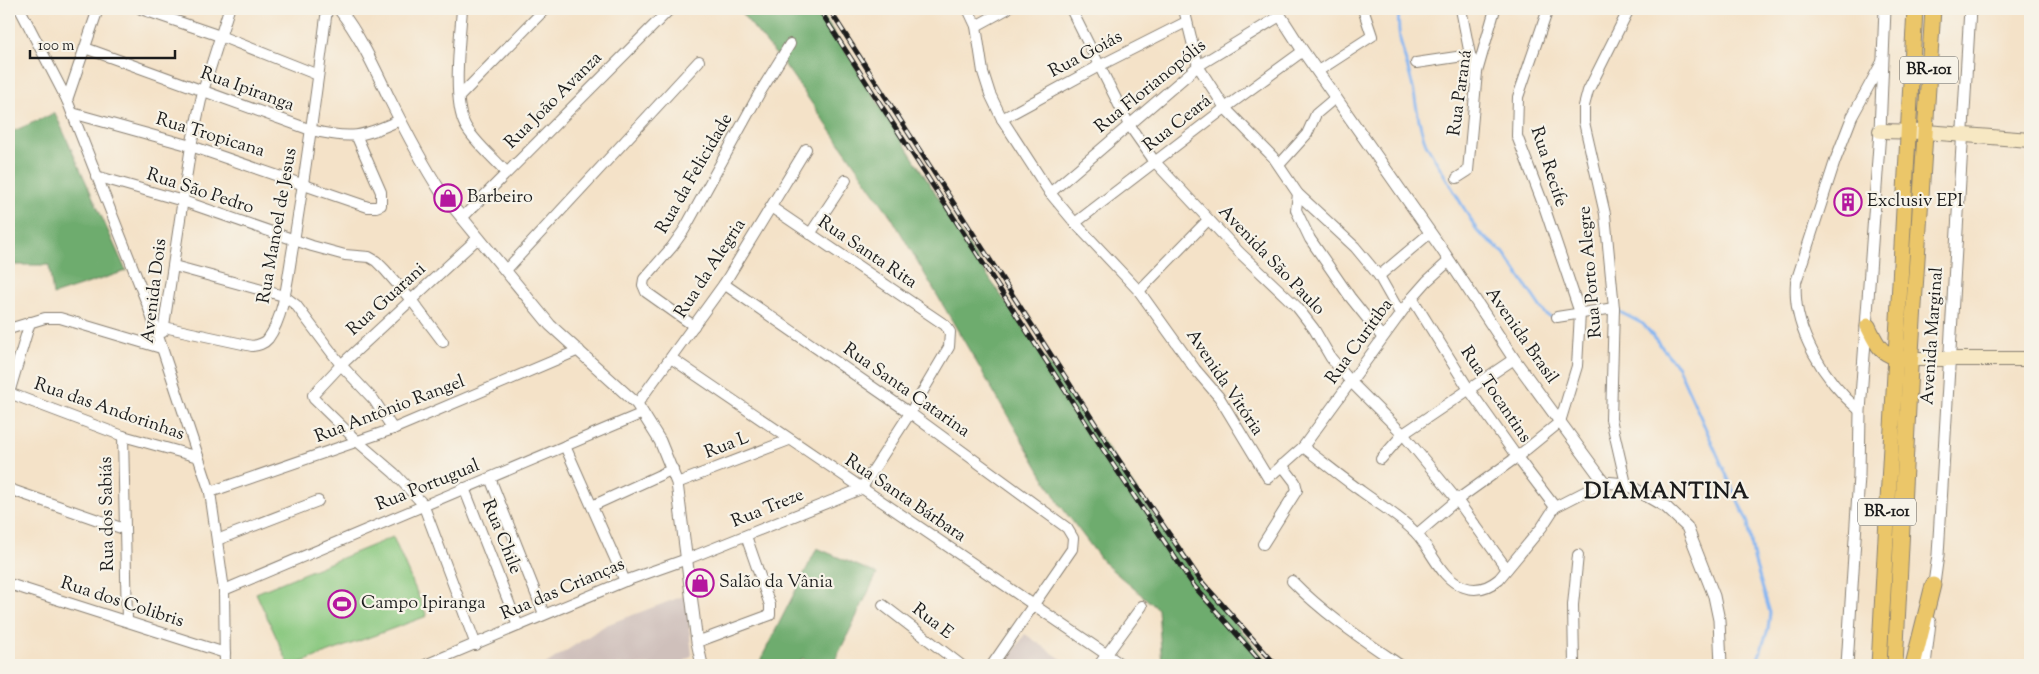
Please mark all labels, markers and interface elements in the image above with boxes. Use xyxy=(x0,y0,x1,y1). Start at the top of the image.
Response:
street label: Rua Goiás xyxy=(1045,25,1127,85)
scale bar xyxy=(30,28,175,60)
street label: Rua Florianopólis xyxy=(1090,34,1212,140)
text: 100 m xyxy=(38,36,75,57)
street label: Rua João Avanza xyxy=(499,46,609,156)
street label: Rua Paraná xyxy=(1442,48,1480,138)
road number: BR-101 xyxy=(1900,56,1958,84)
street label: Rua Ipiranga xyxy=(196,61,298,119)
street label: Rua Ceará xyxy=(1138,89,1218,159)
street label: Rua Tropicana xyxy=(152,107,268,165)
street label: Rua da Felicidade xyxy=(650,109,740,239)
street label: Rua Recife xyxy=(1523,123,1573,211)
street label: Rua Manoel de Jesus xyxy=(252,146,304,306)
street label: Rua São Pedro xyxy=(143,162,257,222)
shop icon: Barbeiro xyxy=(433,183,463,213)
place label: Barbeiro xyxy=(467,185,533,211)
building icon: Exclusiv EPI xyxy=(1833,187,1863,217)
place label: Exclusiv EPI xyxy=(1867,189,1963,215)
street label: Avenida São Paulo xyxy=(1212,200,1331,322)
street label: Rua Porto Alegre xyxy=(1572,205,1610,339)
street label: Rua Santa Rita xyxy=(812,210,922,296)
street label: Rua da Alegria xyxy=(669,214,753,324)
street label: Avenida Dois xyxy=(136,237,174,345)
street label: Rua Guarani xyxy=(342,257,432,343)
street label: Avenida Marginal xyxy=(1915,266,1951,406)
street label: Avenida Brasil xyxy=(1478,282,1564,390)
street label: Rua Curitiba xyxy=(1320,294,1400,390)
street label: Avenida Vitória xyxy=(1179,325,1269,441)
street label: Rua Santa Catarina xyxy=(837,337,975,445)
street label: Rua Tocantins xyxy=(1453,341,1537,449)
street label: Rua Antônio Rangel xyxy=(311,369,469,451)
street label: Rua das Andorinhas xyxy=(30,372,188,448)
street label: Rua L xyxy=(701,426,753,466)
street label: Rua Santa Bárbara xyxy=(839,449,971,549)
street label: Rua Portugual xyxy=(372,453,484,519)
street label: Rua dos Sabiás xyxy=(94,456,122,572)
district label: DIAMANTINA xyxy=(1584,477,1750,509)
street label: Rua Treze xyxy=(728,483,808,535)
street label: Rua Chile xyxy=(474,496,528,578)
road number: BR-101 xyxy=(1858,498,1916,526)
street label: Rua das Crianças xyxy=(497,552,629,628)
shop icon: Salão da Vânia xyxy=(685,568,715,598)
place label: Salão da Vânia xyxy=(719,570,833,596)
street label: Rua dos Colibris xyxy=(57,571,187,635)
sports icon: Campo Ipiranga xyxy=(327,589,357,619)
place label: Campo Ipiranga xyxy=(361,591,485,617)
street label: Rua E xyxy=(906,598,958,646)

